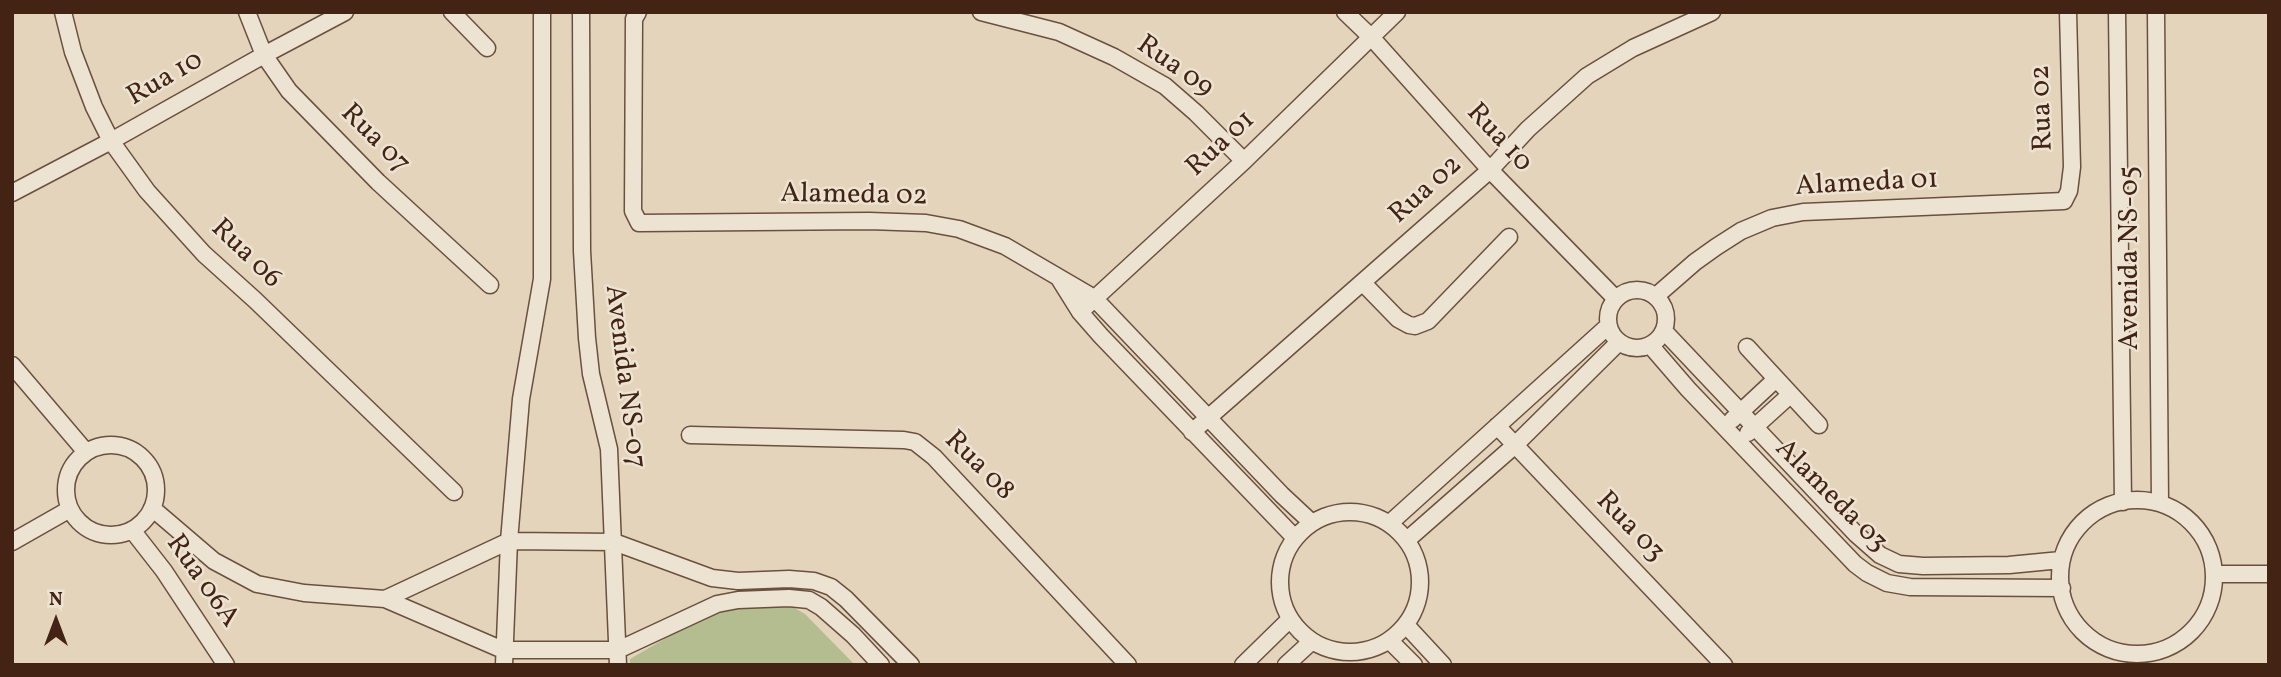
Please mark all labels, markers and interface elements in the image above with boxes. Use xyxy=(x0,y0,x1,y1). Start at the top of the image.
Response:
street label: Rua 09 xyxy=(1129,30,1219,106)
street label: Rua 10 xyxy=(122,45,210,115)
street label: Rua 02 xyxy=(2026,64,2062,152)
street label: Rua 10 xyxy=(1458,97,1538,181)
street label: Rua 07 xyxy=(332,98,416,182)
street label: Rua 01 xyxy=(1180,105,1264,185)
street label: Rua 02 xyxy=(1384,150,1470,232)
street label: Alameda 01 xyxy=(1795,164,1939,206)
street label: Avenida NS-05 xyxy=(2115,166,2149,350)
street label: Alameda 02 xyxy=(780,179,928,215)
street label: Rua 06 xyxy=(202,213,288,297)
street label: Avenida NS-07 xyxy=(595,283,651,471)
street label: Rua 08 xyxy=(936,425,1020,509)
street label: Alameda 03 xyxy=(1767,434,1893,560)
street label: Rua 03 xyxy=(1587,486,1671,570)
street label: Rua 06A xyxy=(157,529,245,635)
north arrow xyxy=(21,586,91,656)
text: N xyxy=(49,587,63,613)

